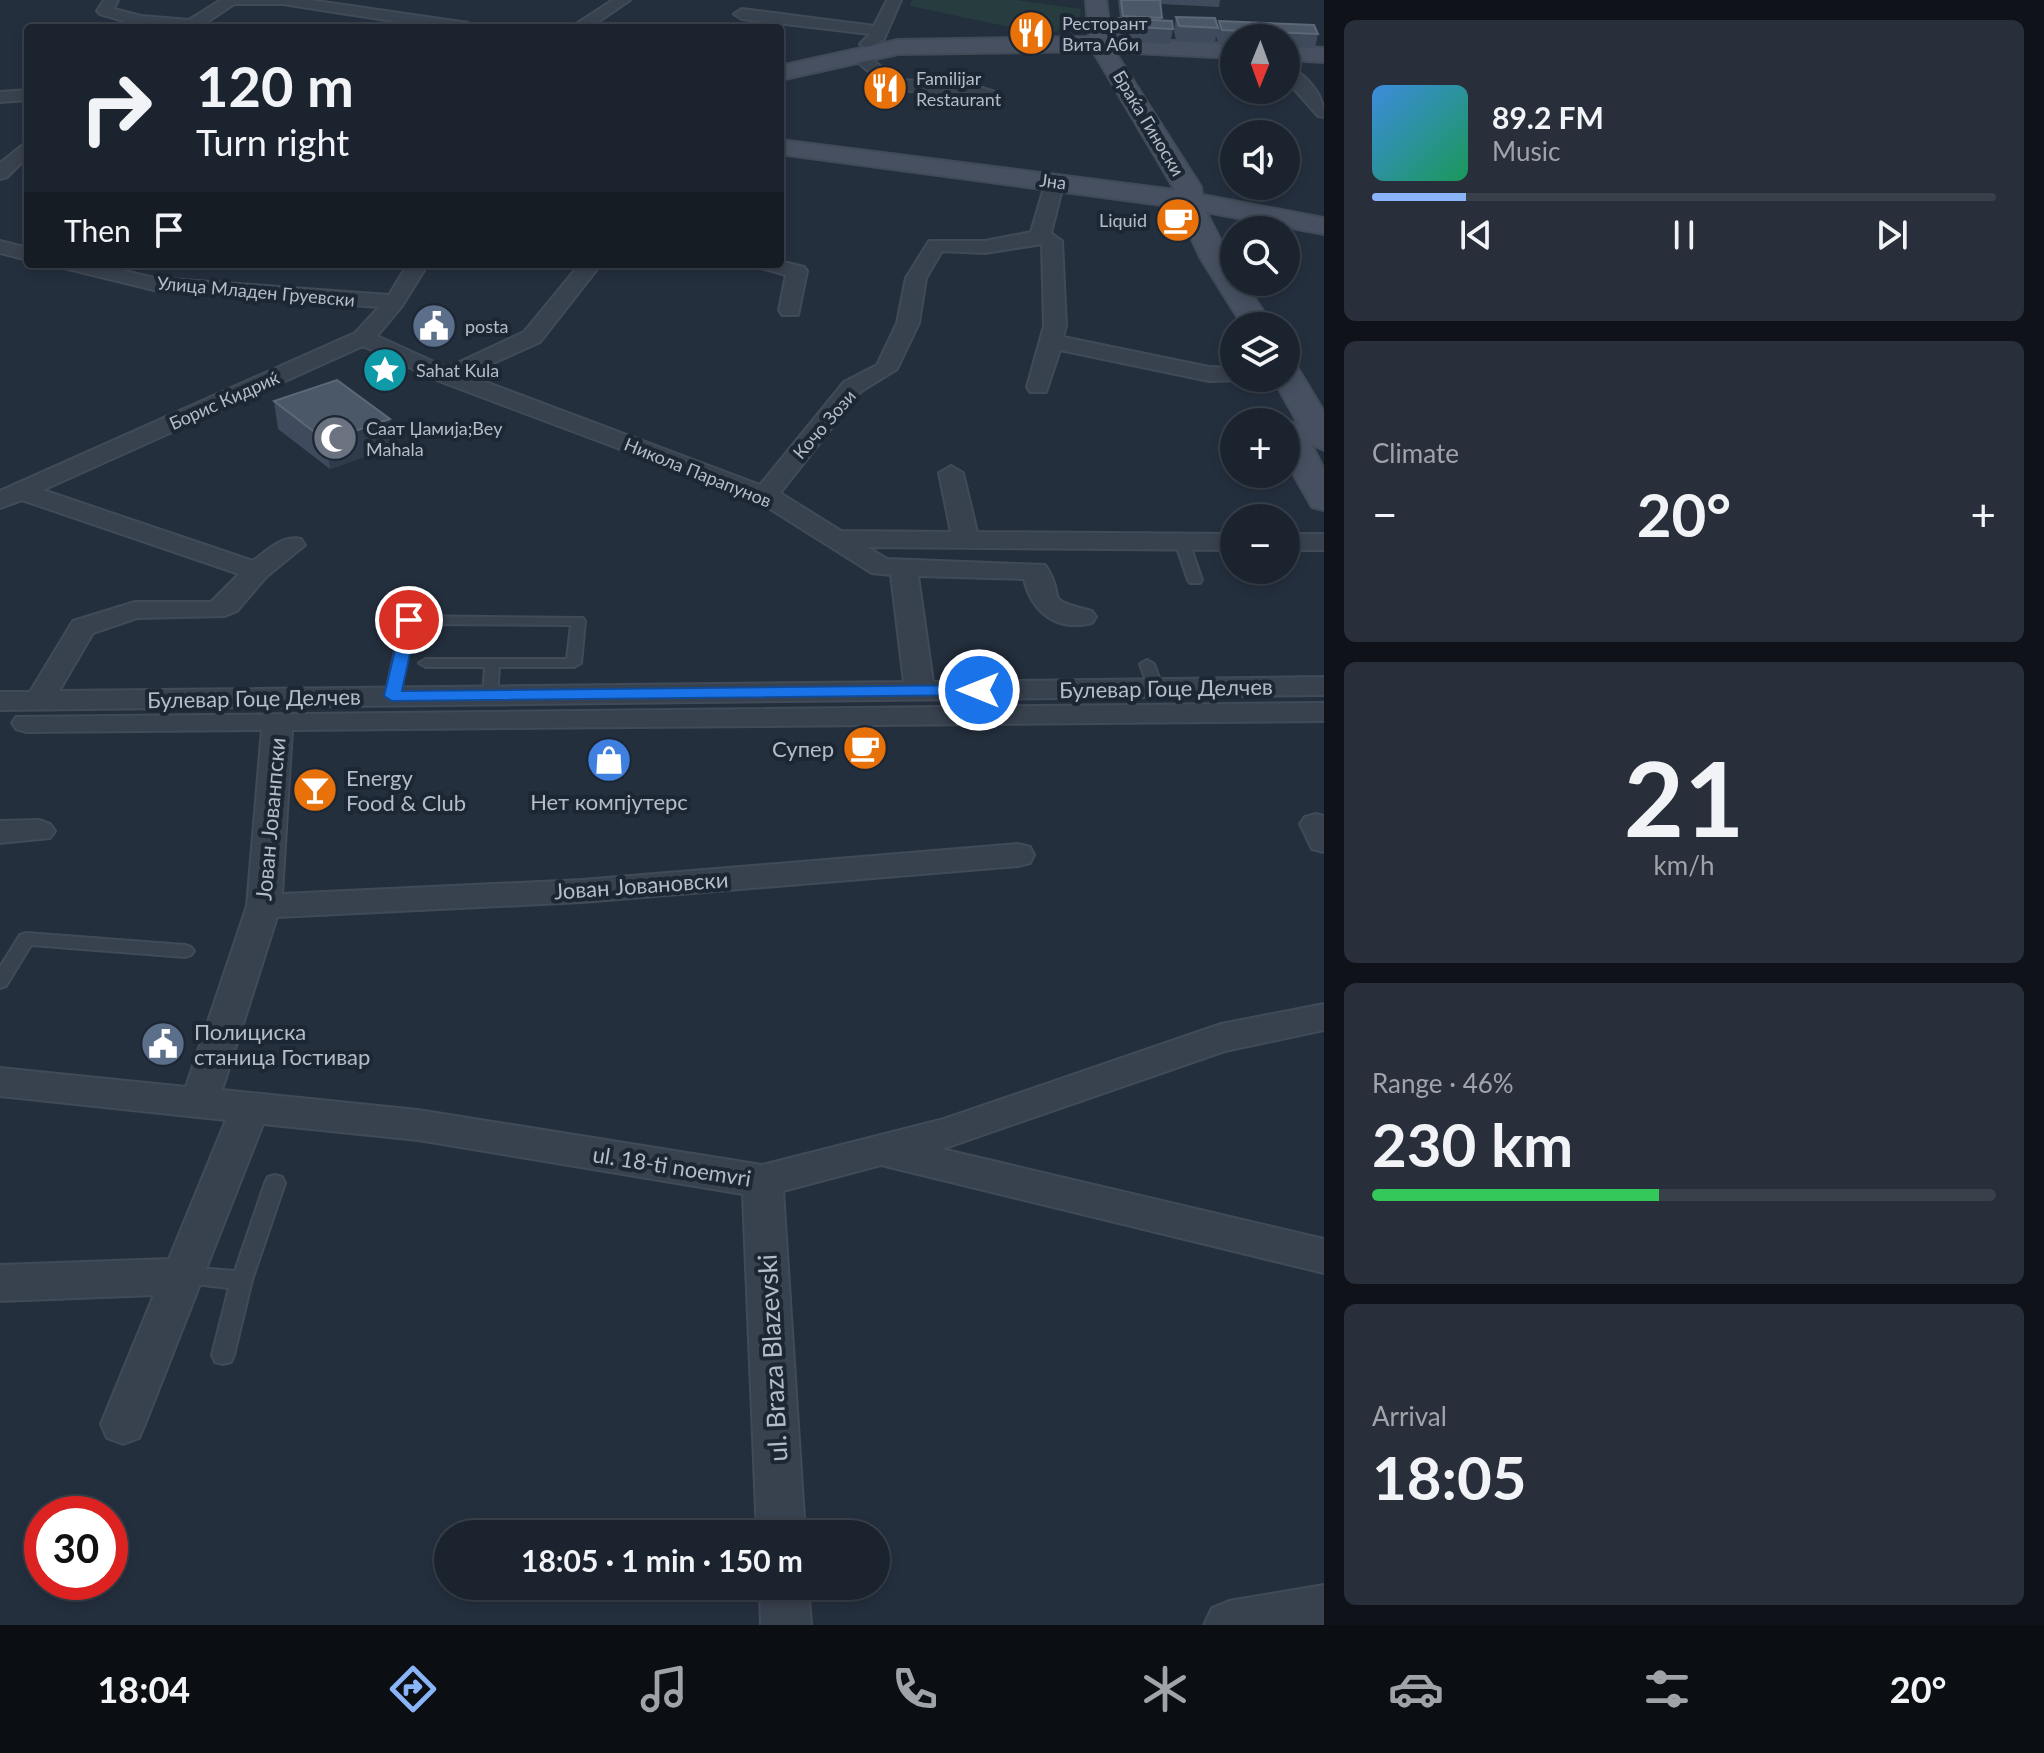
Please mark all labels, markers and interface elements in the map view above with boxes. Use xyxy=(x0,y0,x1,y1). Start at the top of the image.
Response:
restaurant icon: Ресторант Вита Аби xyxy=(1007,9,1055,57)
place label: Ресторант Вита Аби xyxy=(1062,12,1148,55)
north arrow xyxy=(1220,24,1300,104)
map controls xyxy=(1220,24,1300,584)
text: 120 m xyxy=(196,52,354,119)
icon: right xyxy=(64,56,168,160)
restaurant icon: Familijar Restaurant xyxy=(861,64,909,112)
street label: Браќа Гиноски xyxy=(1109,66,1189,180)
place label: Familijar Restaurant xyxy=(916,67,1002,110)
text: 89.2 FM xyxy=(1492,99,1604,135)
text: Turn right xyxy=(196,120,349,164)
button: sound xyxy=(1220,120,1300,200)
text: Music xyxy=(1492,135,1560,167)
street label: Јна xyxy=(1039,168,1067,194)
cafe icon: Liquid xyxy=(1154,196,1202,244)
icon: arrive xyxy=(147,208,191,252)
place label: Liquid xyxy=(1099,209,1147,231)
text: Then xyxy=(64,212,131,248)
icon: previous xyxy=(1454,213,1498,257)
icon: pause xyxy=(1662,213,1706,257)
icon: next xyxy=(1870,213,1914,257)
button: search xyxy=(1220,216,1300,296)
street label: Улица Младен Груевски xyxy=(156,271,356,311)
public building icon: posta xyxy=(410,302,458,350)
button: layers xyxy=(1220,312,1300,392)
place label: posta xyxy=(465,315,509,337)
place icon: Sahat Kula xyxy=(361,346,409,394)
place label: Sahat Kula xyxy=(416,359,499,381)
street label: Борис Кидриќ xyxy=(166,366,283,434)
street label: Кочо Зози xyxy=(788,385,860,463)
button: + xyxy=(1220,408,1300,488)
mosque icon: Саат Џамија;Bey Mahala xyxy=(311,414,359,462)
place label: Саат Џамија;Bey Mahala xyxy=(366,417,503,460)
street label: Никола Парапунов xyxy=(621,432,775,512)
text: Climate xyxy=(1372,437,1459,469)
text: 20° xyxy=(1637,478,1731,550)
text: − xyxy=(1372,488,1398,540)
text: + xyxy=(1970,488,1996,540)
button: − xyxy=(1220,504,1300,584)
pin xyxy=(375,586,443,654)
icon: arrive xyxy=(387,598,431,642)
position arrow xyxy=(937,648,1021,732)
street label: Булевар Гоце Делчев xyxy=(1059,673,1273,703)
street label: Булевар Гоце Делчев xyxy=(147,683,361,713)
cafe icon: Супер xyxy=(841,724,889,772)
text: 21 xyxy=(1624,734,1744,859)
place label: Супер xyxy=(772,735,834,762)
street label: Јован Јованпски xyxy=(249,736,291,902)
shop icon: Нет компјутерс xyxy=(585,736,633,784)
place label: Energy Food & Club xyxy=(346,764,466,816)
bar icon: Energy Food & Club xyxy=(291,766,339,814)
place label: Нет компјутерс xyxy=(530,788,688,815)
text: km/h xyxy=(1654,849,1714,881)
street label: Јован Јовановски xyxy=(553,865,729,905)
place label: Полициска станица Гостивар xyxy=(194,1018,370,1070)
public building icon: Полициска станица Гостивар xyxy=(139,1020,187,1068)
text: Range · 46% xyxy=(1372,1067,1514,1099)
text: 230 km xyxy=(1372,1108,1573,1180)
street label: ul. 18-ti noemvri xyxy=(591,1140,753,1192)
street label: ul. Braza Blazevski xyxy=(751,1253,793,1463)
text: Arrival xyxy=(1372,1400,1447,1432)
text: 18:05 xyxy=(1372,1441,1527,1513)
speed limit sign: 30 xyxy=(24,1496,128,1600)
text: 18:05 · 1 min · 150 m xyxy=(521,1542,803,1578)
icon: directions xyxy=(385,1661,441,1717)
icon: music xyxy=(636,1661,692,1717)
icon: phone xyxy=(887,1661,943,1717)
icon: climate xyxy=(1137,1661,1193,1717)
icon: car xyxy=(1388,1661,1444,1717)
icon: filters xyxy=(1639,1661,1695,1717)
text: 18:04 xyxy=(97,1667,190,1711)
text: 20° xyxy=(1890,1667,1946,1711)

